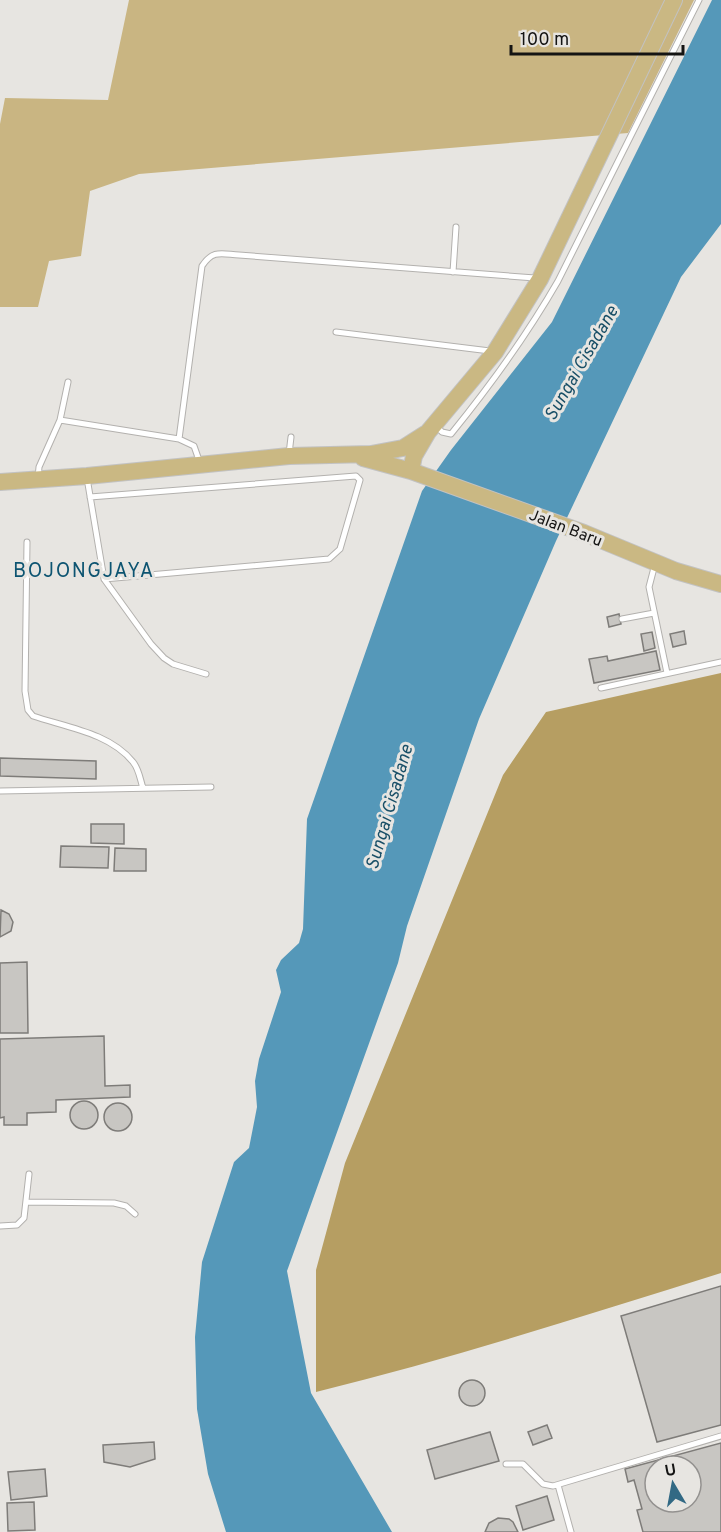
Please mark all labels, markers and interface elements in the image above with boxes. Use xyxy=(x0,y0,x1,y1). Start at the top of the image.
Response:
scale bar xyxy=(511,18,684,56)
text: 100 m xyxy=(520,29,569,52)
water label: Sungai Cisadane xyxy=(540,302,625,425)
street label: Jalan Baru xyxy=(526,506,605,552)
district label: BOJONGJAYA xyxy=(13,559,155,585)
water label: Sungai Cisadane xyxy=(362,742,419,872)
north arrow xyxy=(643,1454,703,1514)
text: U xyxy=(663,1460,678,1482)

